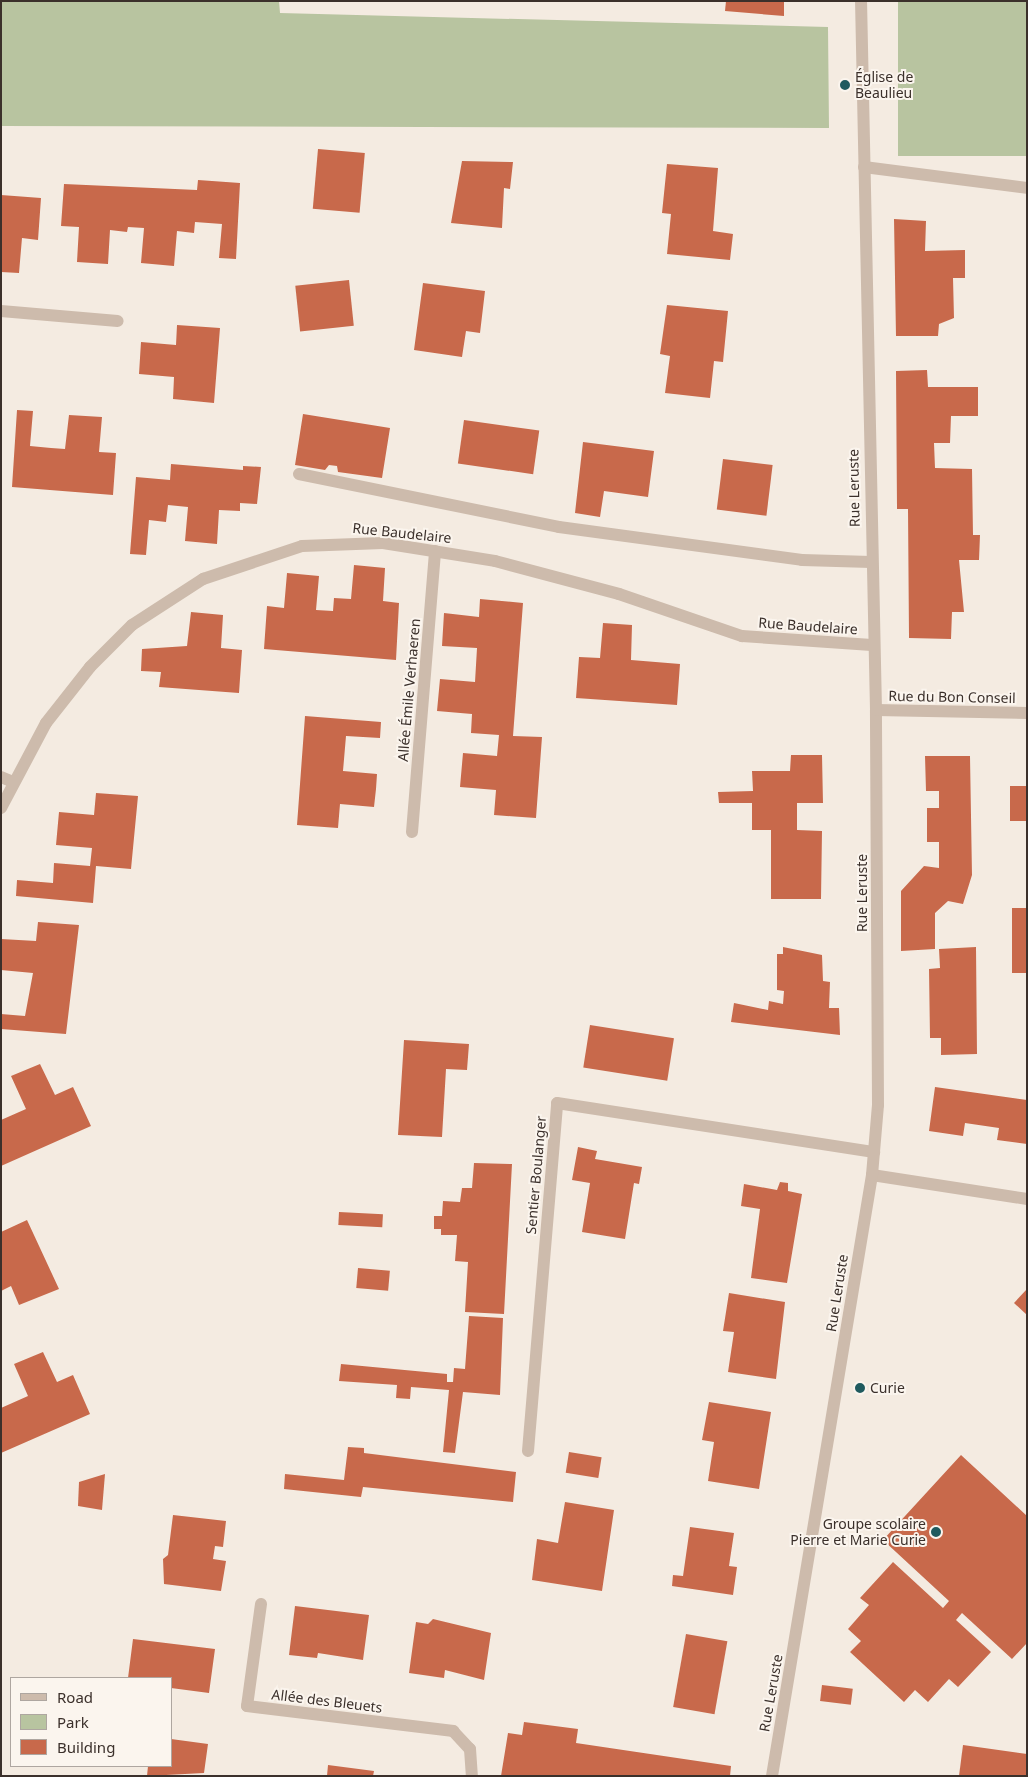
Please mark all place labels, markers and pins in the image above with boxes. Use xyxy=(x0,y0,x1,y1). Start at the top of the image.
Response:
place label: Église de Beaulieu xyxy=(855,69,913,102)
marker: Église de Beaulieu xyxy=(839,79,851,91)
place label: Curie xyxy=(870,1380,905,1396)
marker: Curie xyxy=(854,1382,866,1394)
place label: Groupe scolaire Pierre et Marie Curie xyxy=(790,1516,926,1548)
marker: Groupe scolaire Pierre et Marie Curie xyxy=(930,1526,942,1538)

